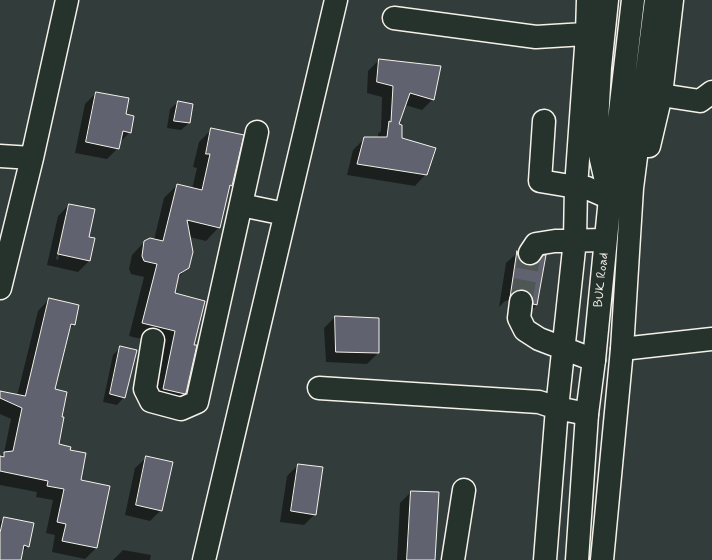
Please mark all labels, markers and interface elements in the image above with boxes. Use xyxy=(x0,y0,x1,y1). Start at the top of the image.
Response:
street label: BUK Road xyxy=(591,252,613,308)

